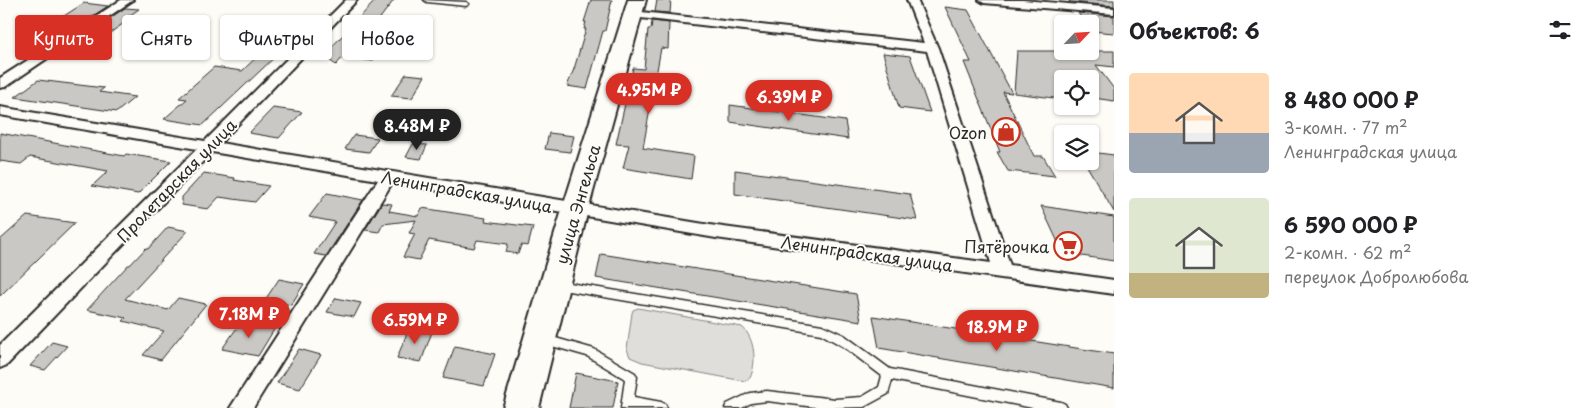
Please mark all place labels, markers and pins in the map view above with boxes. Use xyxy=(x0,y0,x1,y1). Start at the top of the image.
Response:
pin: 4.95M ₽ xyxy=(603,72,695,115)
pin: 6.39M ₽ xyxy=(743,80,835,122)
pin: 8.48M ₽ xyxy=(371,108,463,151)
shop icon: Ozon xyxy=(991,117,1021,147)
place label: Ozon xyxy=(949,120,987,144)
supermarket icon: Пятёрочка xyxy=(1053,231,1083,261)
place label: Пятёрочка xyxy=(964,234,1049,258)
pin: 7.18M ₽ xyxy=(203,296,295,339)
pin: 6.59M ₽ xyxy=(369,302,461,345)
pin: 18.9M ₽ xyxy=(951,310,1043,352)

